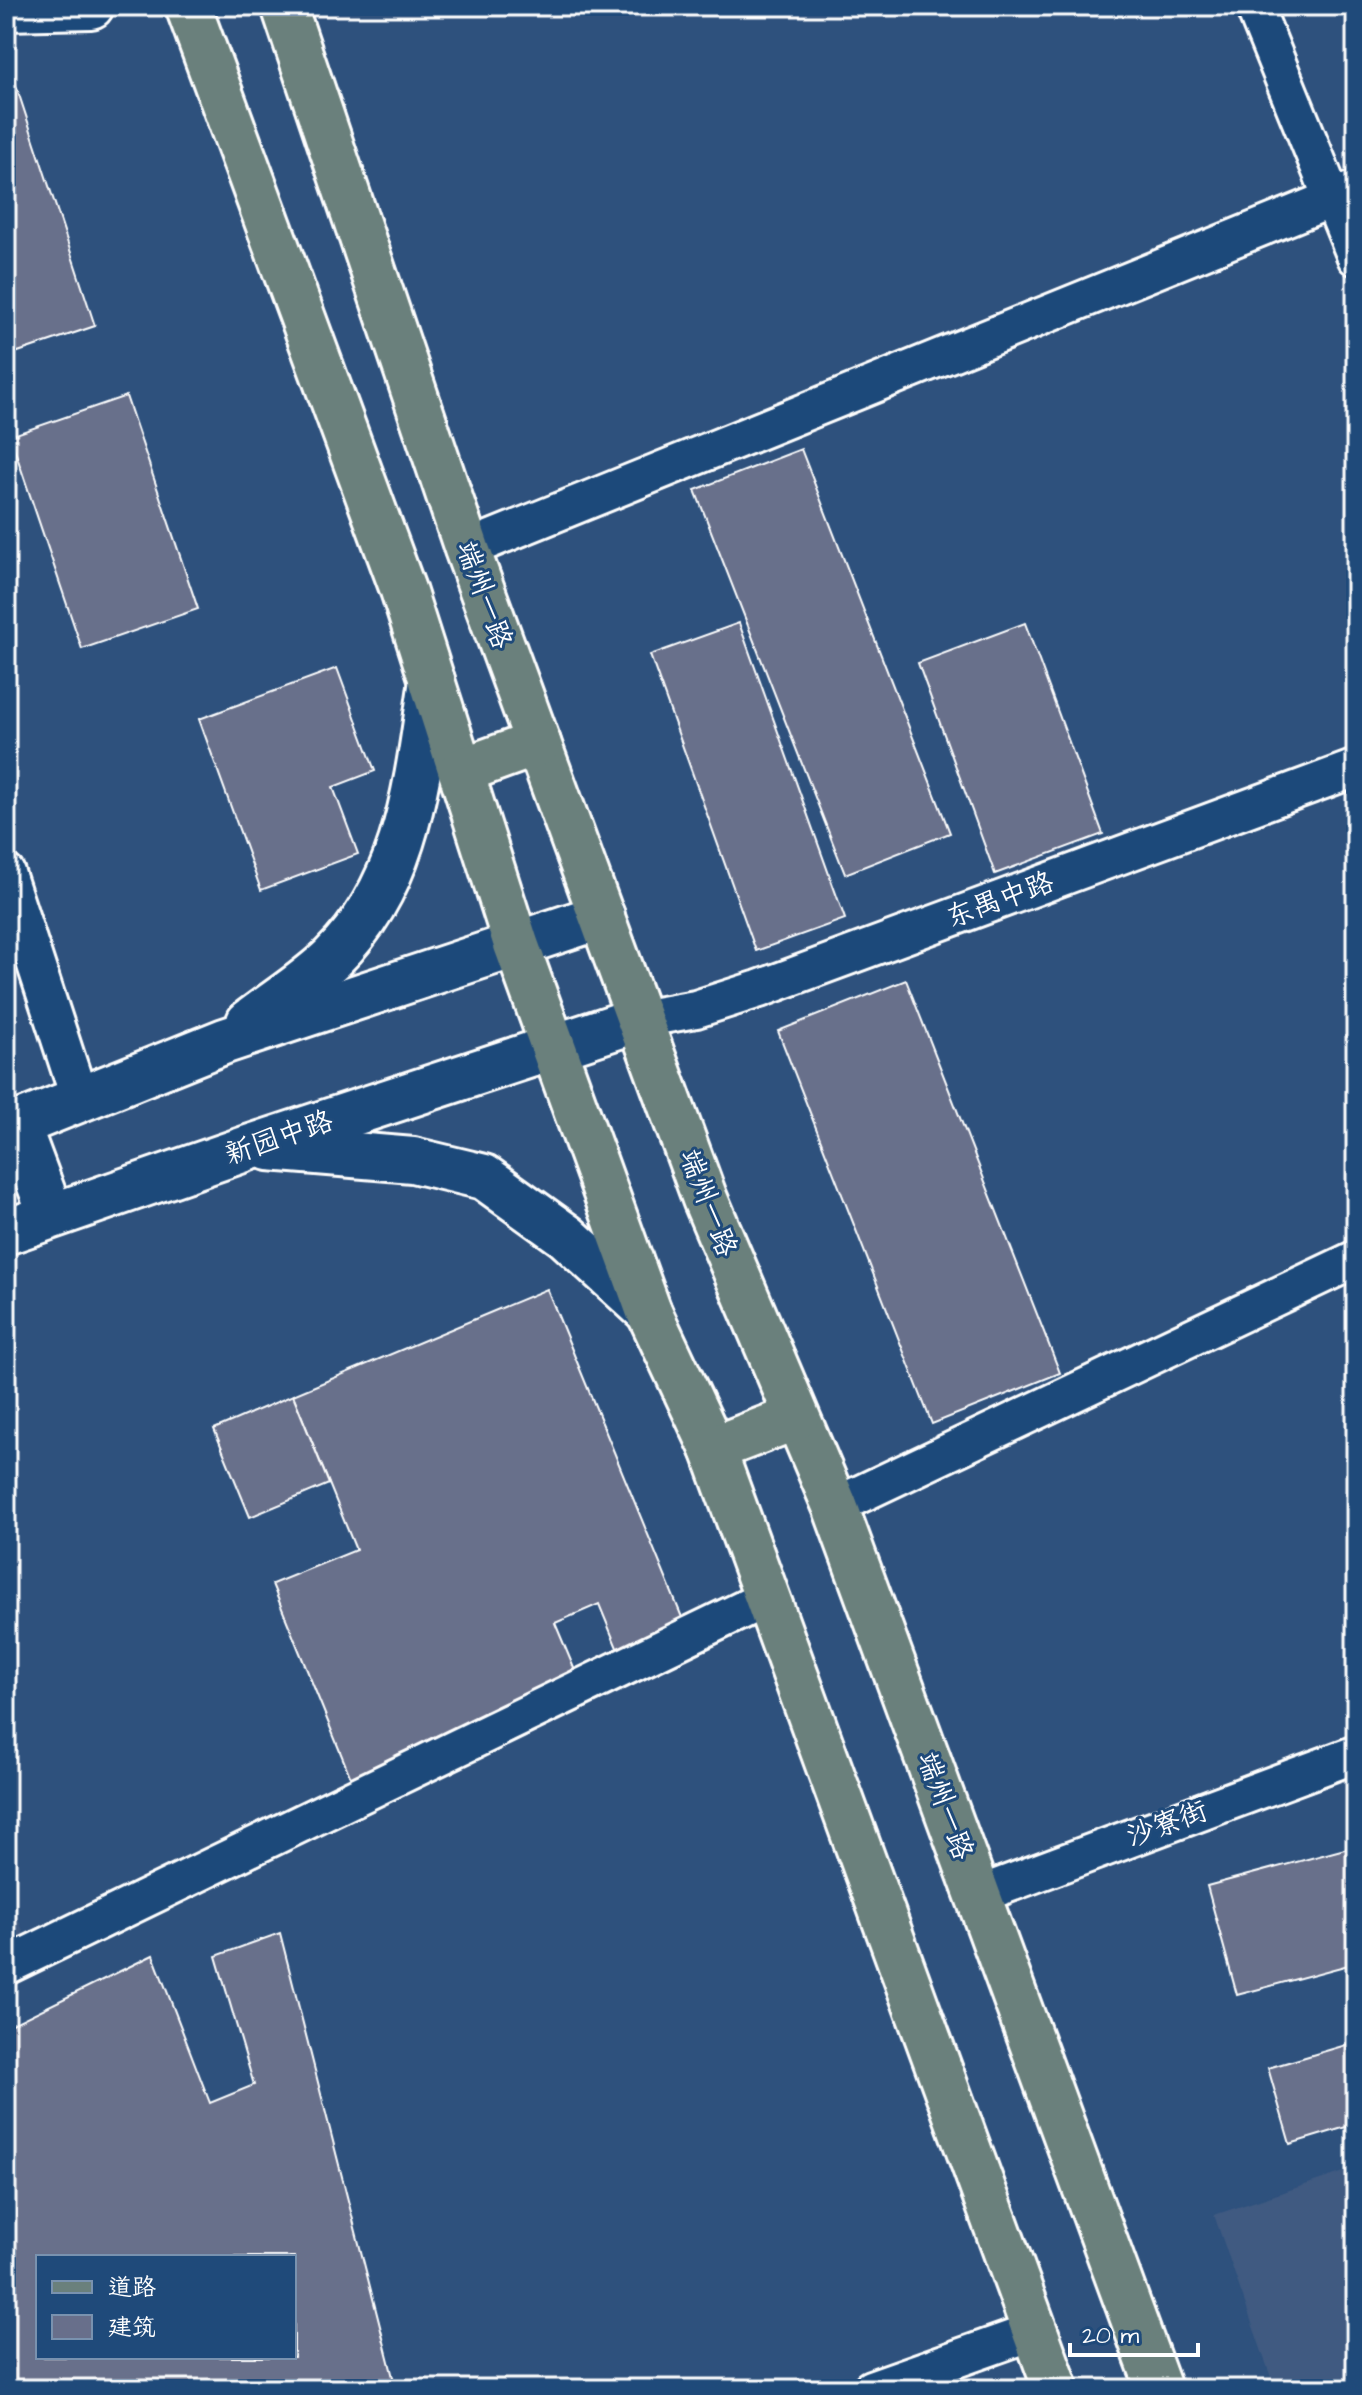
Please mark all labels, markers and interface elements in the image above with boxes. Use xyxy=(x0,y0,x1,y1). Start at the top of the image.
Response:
street label: 端州一路 xyxy=(447,536,521,654)
street label: 东禺中路 xyxy=(941,863,1059,937)
street label: 新园中路 xyxy=(220,1101,338,1175)
street label: 端州一路 xyxy=(670,1144,746,1262)
street label: 端州一路 xyxy=(908,1747,982,1865)
street label: 沙寮街 xyxy=(1121,1791,1213,1857)
legend xyxy=(36,2255,296,2359)
text: 道路 xyxy=(108,2271,156,2305)
scale bar xyxy=(1070,2307,1198,2357)
text: 建筑 xyxy=(108,2311,156,2345)
text: 20 m xyxy=(1082,2319,1139,2353)

